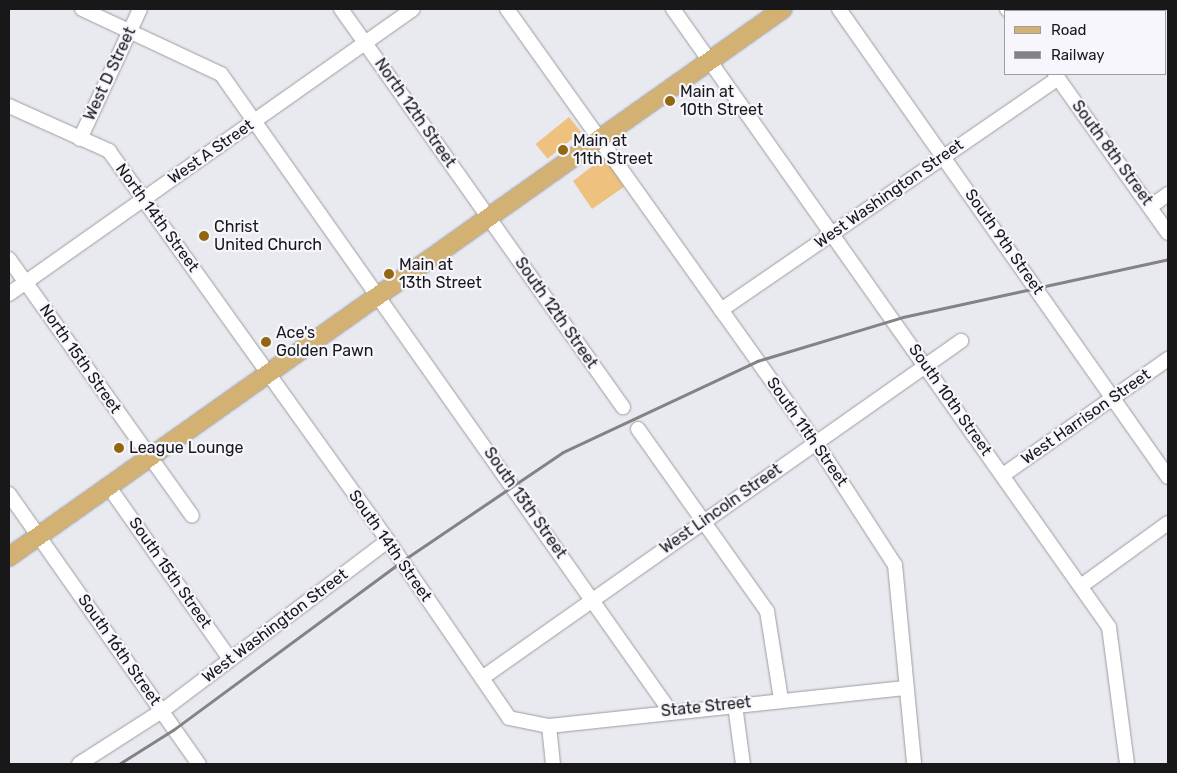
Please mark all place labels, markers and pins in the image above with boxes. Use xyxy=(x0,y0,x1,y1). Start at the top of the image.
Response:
place label: Main at 10th Street xyxy=(680,82,763,120)
marker: Main at 10th Street xyxy=(664,95,676,107)
place label: Main at 11th Street xyxy=(573,131,653,169)
marker: Main at 11th Street xyxy=(557,144,569,156)
place label: Christ United Church xyxy=(214,217,322,255)
marker: Christ United Church xyxy=(198,230,210,242)
place label: Main at 13th Street xyxy=(399,255,482,293)
marker: Main at 13th Street xyxy=(383,268,395,280)
place label: Ace's Golden Pawn xyxy=(276,323,374,361)
marker: Ace's Golden Pawn xyxy=(260,336,272,348)
place label: League Lounge xyxy=(129,438,244,458)
marker: League Lounge xyxy=(113,442,125,454)

